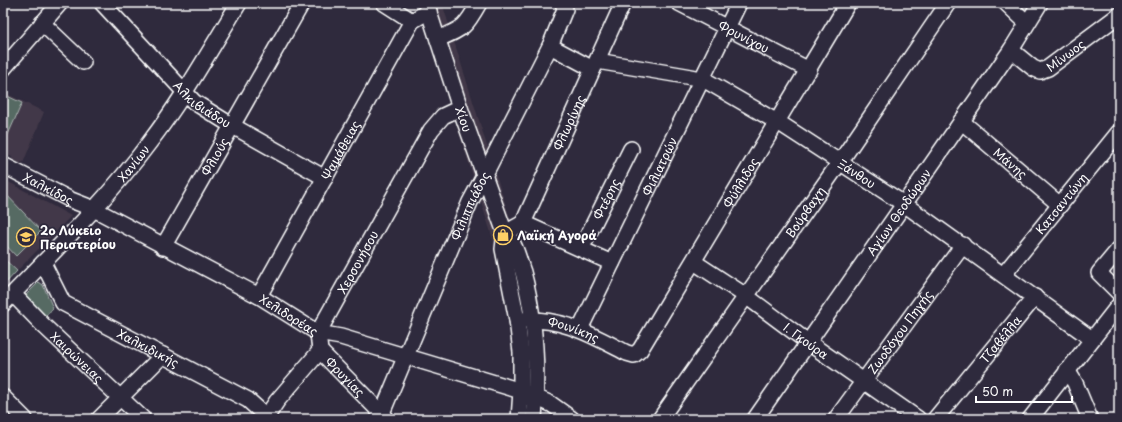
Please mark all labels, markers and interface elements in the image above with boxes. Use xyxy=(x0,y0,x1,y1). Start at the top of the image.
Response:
street label: Φρυνίχου xyxy=(715,16,773,57)
street label: Μίνωος xyxy=(1042,35,1088,76)
street label: Αλκιβιάδου xyxy=(169,77,235,132)
street label: Φλωρίνης xyxy=(548,92,589,153)
street label: Χίου xyxy=(451,104,477,134)
street label: Ψαμάθειας xyxy=(316,117,364,183)
street label: Φλιούς xyxy=(196,134,233,179)
street label: Φιλιατρών xyxy=(637,134,681,199)
street label: Χανίων xyxy=(113,141,154,186)
street label: Μάνης xyxy=(990,143,1031,183)
street label: Φύλλιδος xyxy=(718,154,762,211)
street label: Ξάνθου xyxy=(834,154,879,192)
street label: Αγίων Θεοδώρων xyxy=(862,165,935,259)
street label: Χαλκίδος xyxy=(20,168,77,209)
street label: Φιλιππιάδος xyxy=(446,168,494,243)
street label: Κατσαντώνη xyxy=(1031,169,1092,238)
street label: Φτέρης xyxy=(588,175,624,223)
street label: Βούρβαχη xyxy=(781,182,829,241)
place label: 2ο Λύκειο Περιστερίου xyxy=(40,221,116,253)
shop icon: Λαϊκή Αγορά xyxy=(492,224,514,246)
school or university icon: 2ο Λύκειο Περιστερίου xyxy=(15,226,37,248)
place label: Λαϊκή Αγορά xyxy=(517,226,597,244)
street label: Χερσονήσου xyxy=(333,227,383,297)
street label: Ζωοδόχου Πηγής xyxy=(863,286,936,377)
street label: Χελιδορέας xyxy=(256,290,322,340)
street label: Φοινίκης xyxy=(547,312,602,347)
street label: Τζαβέλλα xyxy=(975,312,1025,367)
street label: Ι. Γκούρα xyxy=(780,318,832,363)
street label: Χαλκιδικής xyxy=(114,324,182,371)
street label: Χαιρώνειας xyxy=(47,328,108,387)
street label: Φρυγίας xyxy=(322,353,369,401)
scale bar xyxy=(976,378,1072,404)
text: 50 m xyxy=(982,382,1013,400)

